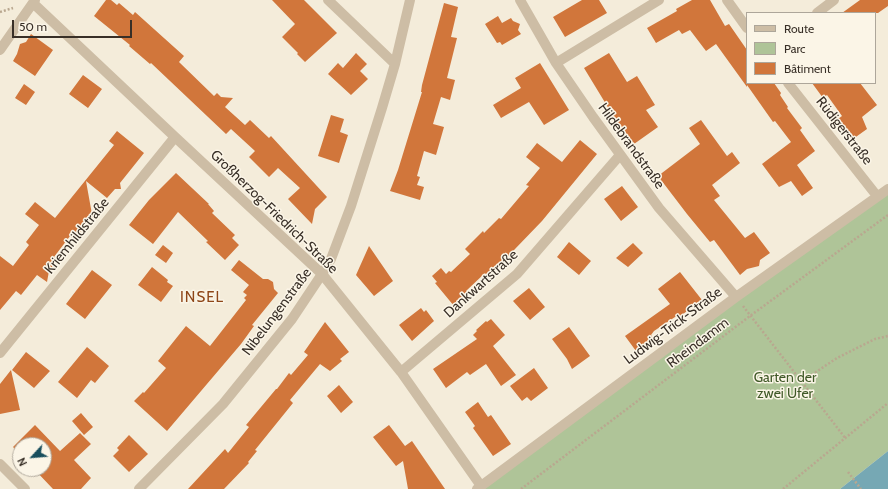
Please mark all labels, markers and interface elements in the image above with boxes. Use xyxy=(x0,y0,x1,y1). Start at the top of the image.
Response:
scale bar xyxy=(14,12,134,38)
legend xyxy=(746,12,876,84)
text: 50 m xyxy=(19,19,47,34)
text: Route xyxy=(784,21,814,36)
text: Parc xyxy=(784,41,806,56)
text: Bâtiment xyxy=(784,61,831,76)
street label: Rüdigerstraße xyxy=(812,94,876,168)
street label: Hildebrandstraße xyxy=(594,100,668,192)
street label: Großherzog-Friedrich-Straße xyxy=(207,147,341,277)
street label: Kriemhildstraße xyxy=(41,195,113,277)
street label: Dankwartstraße xyxy=(441,246,521,322)
street label: Nibelungenstraße xyxy=(239,265,315,359)
street label: Ludwig-Trick-Straße xyxy=(621,284,725,368)
district label: INSEL xyxy=(180,289,224,307)
street label: Rheindamm xyxy=(664,314,732,372)
park label: Garten der zwei Ufer xyxy=(754,370,816,402)
north arrow xyxy=(12,437,52,477)
text: N xyxy=(14,455,30,468)

